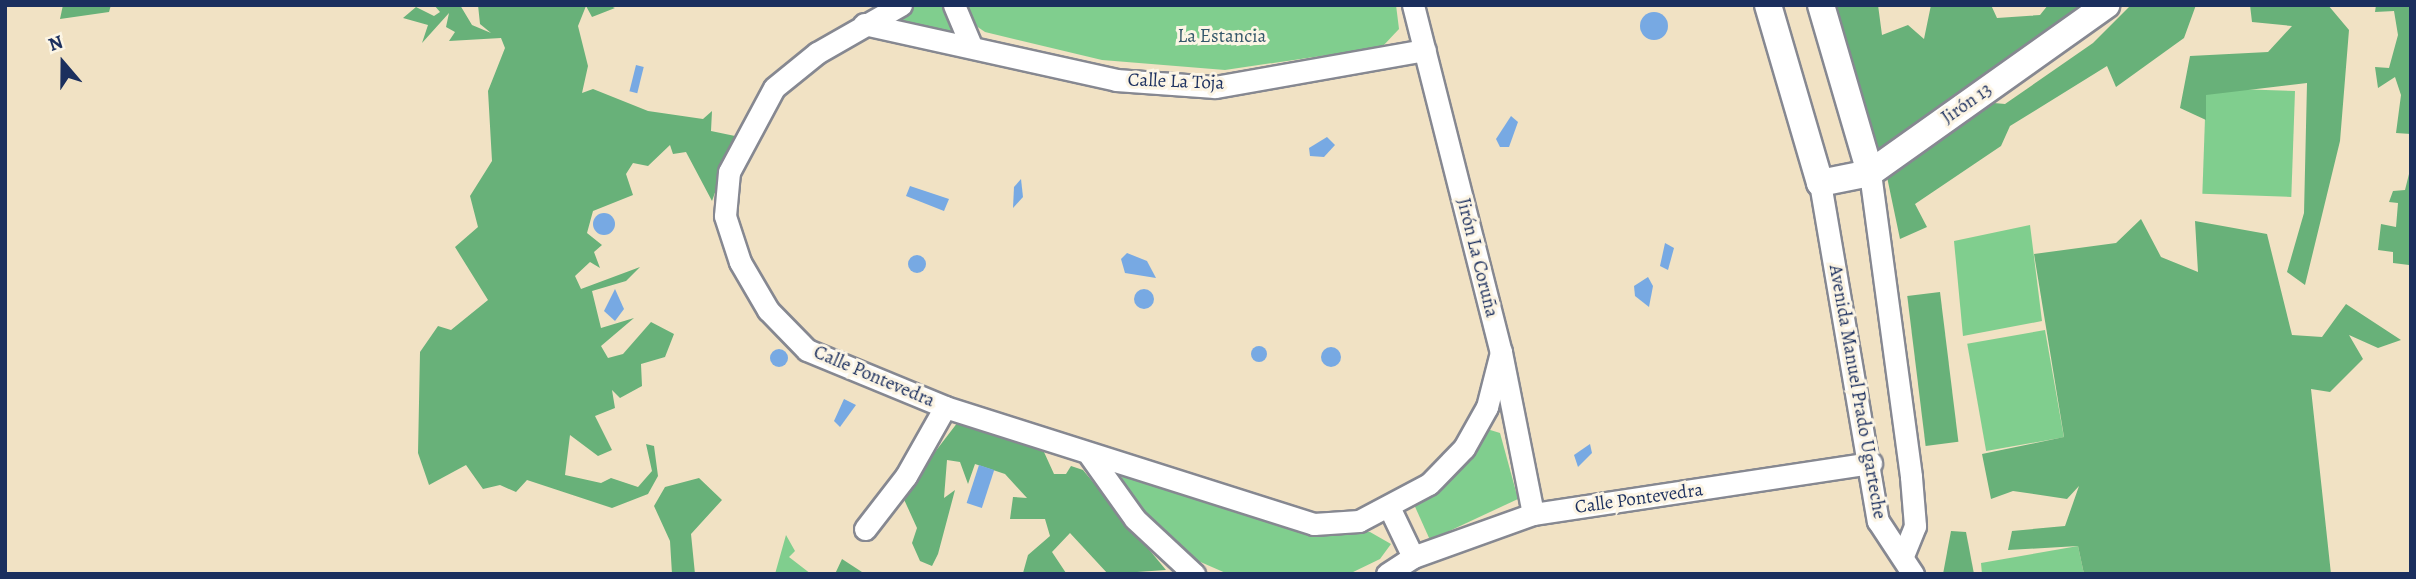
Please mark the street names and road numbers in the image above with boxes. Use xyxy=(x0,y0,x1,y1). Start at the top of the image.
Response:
street label: Calle La Toja xyxy=(1127,69,1225,95)
street label: Jirón 13 xyxy=(1937,79,1997,129)
street label: Jirón La Coruña xyxy=(1451,196,1503,320)
street label: Avenida Manuel Prado Ugarteche xyxy=(1823,263,1891,521)
street label: Calle Pontevedra xyxy=(810,341,938,413)
street label: Calle Pontevedra xyxy=(1573,479,1705,519)

